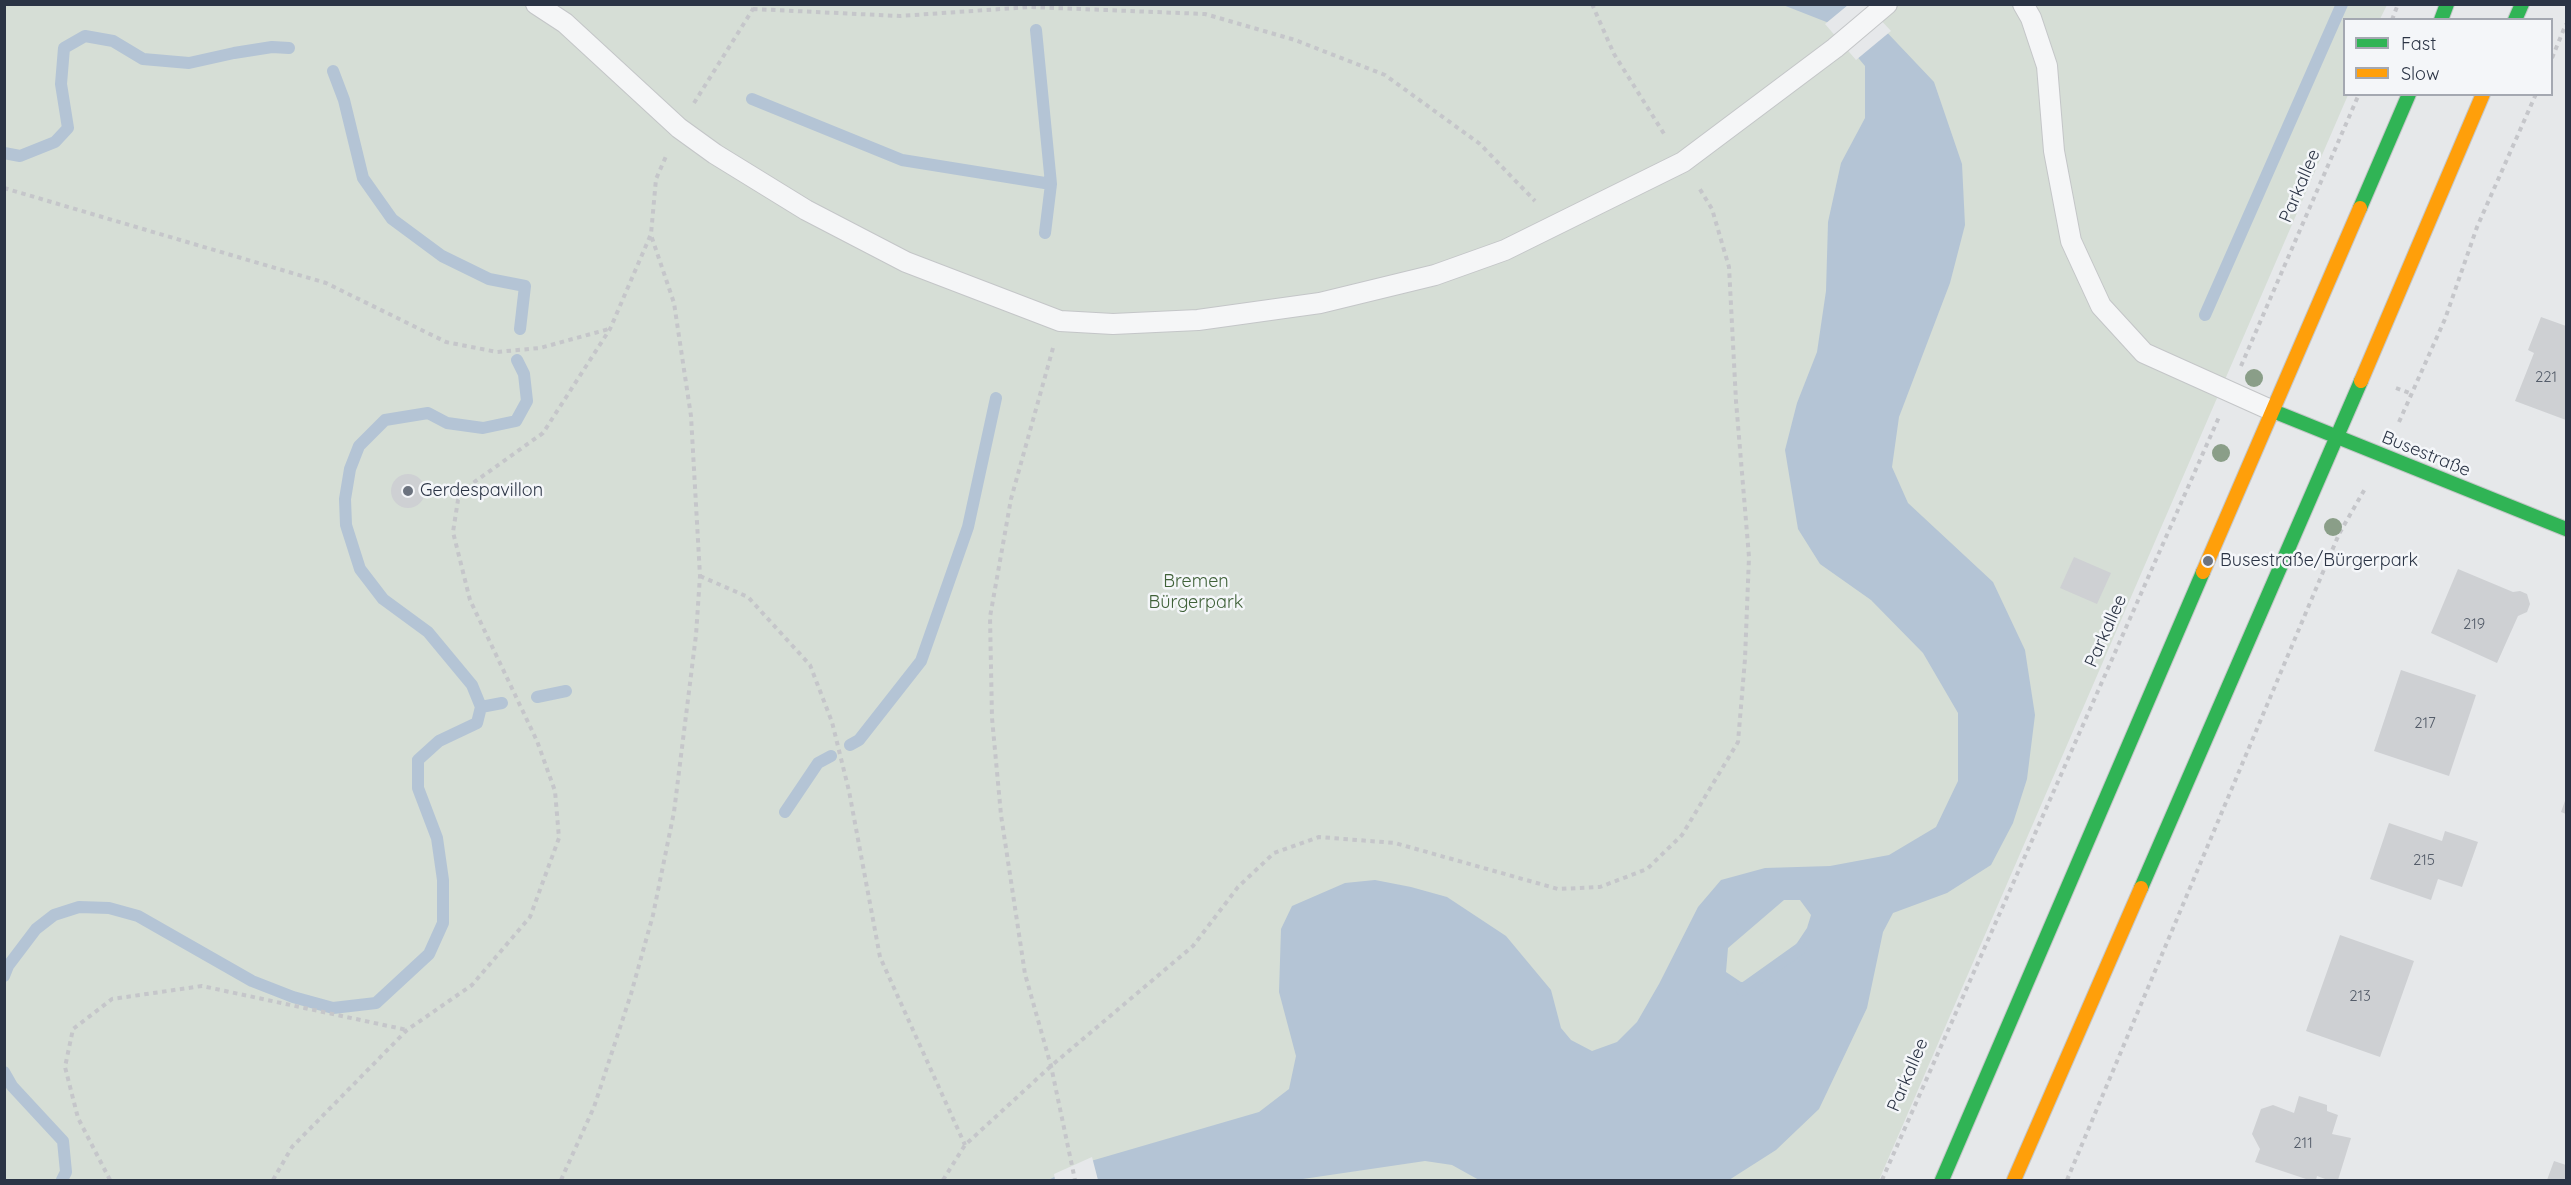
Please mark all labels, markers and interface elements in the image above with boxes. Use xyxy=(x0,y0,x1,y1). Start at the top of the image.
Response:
legend xyxy=(2343,18,2553,96)
text: Fast xyxy=(2401,32,2436,55)
text: Slow xyxy=(2401,62,2439,85)
street label: Parkallee xyxy=(2275,146,2325,226)
house number: 221 xyxy=(2535,368,2557,386)
street label: Busestraße xyxy=(2378,426,2474,482)
place label: Gerdespavillon xyxy=(420,480,543,502)
marker: Gerdespavillon xyxy=(401,484,415,498)
place label: Busestraße/Bürgerpark xyxy=(2220,550,2418,572)
marker: Busestraße/Bürgerpark xyxy=(2201,554,2215,568)
park label: Bremen Bürgerpark xyxy=(1149,571,1243,614)
street label: Parkallee xyxy=(2080,591,2132,671)
house number: 219 xyxy=(2463,615,2485,633)
house number: 217 xyxy=(2414,714,2436,732)
house number: 215 xyxy=(2413,851,2435,869)
house number: 213 xyxy=(2349,987,2371,1005)
street label: Parkallee xyxy=(1883,1035,1933,1115)
house number: 211 xyxy=(2293,1134,2313,1152)

